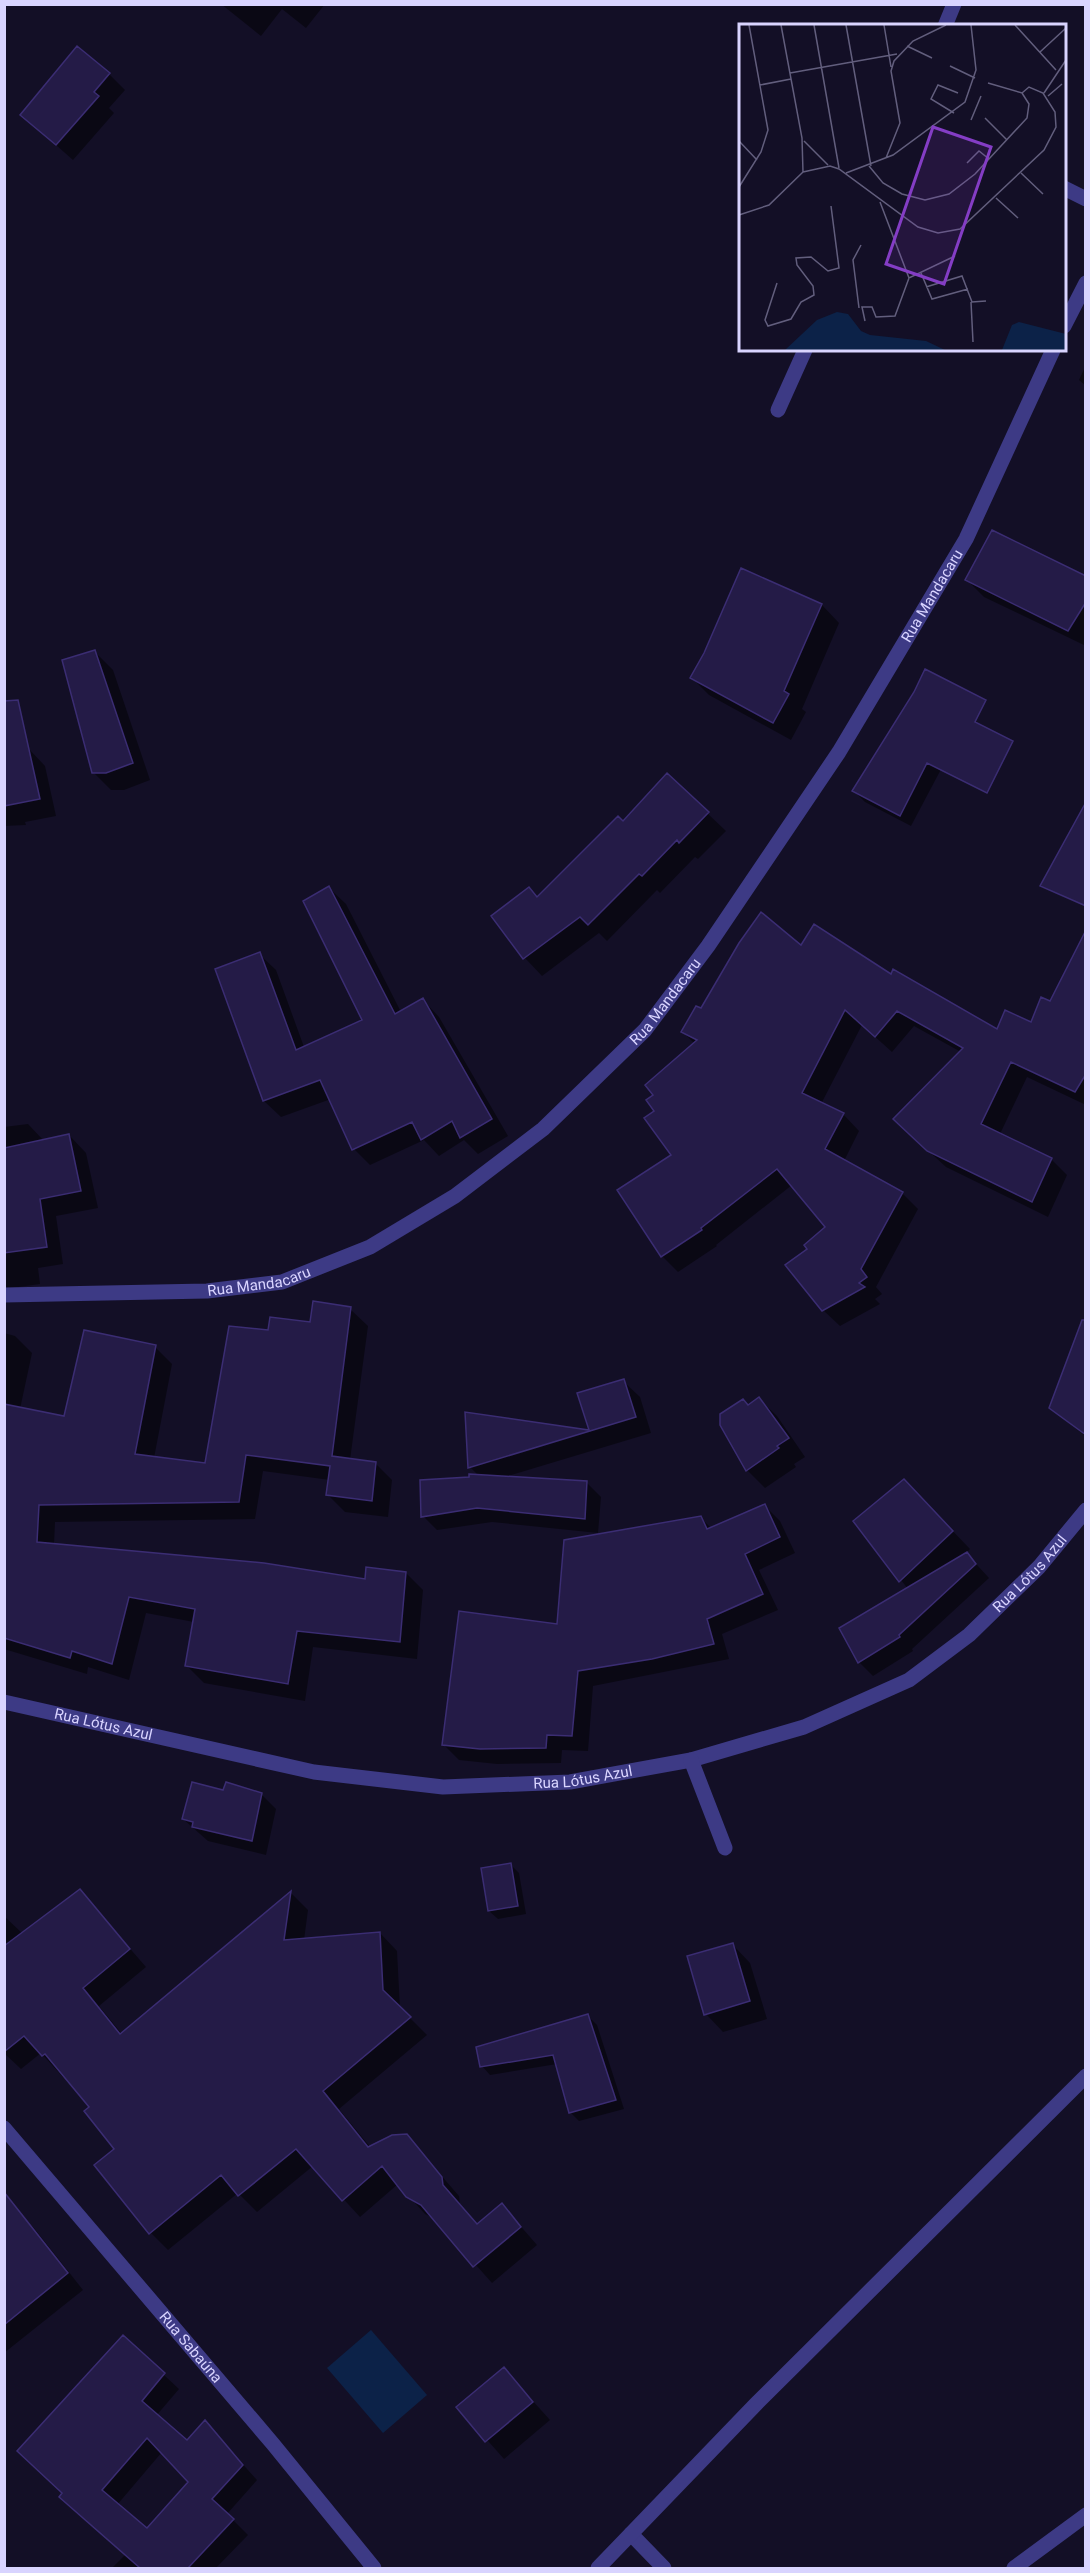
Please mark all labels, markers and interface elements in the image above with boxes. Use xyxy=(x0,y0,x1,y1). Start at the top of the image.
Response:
inset map xyxy=(739,24,1066,351)
street label: Rua Mandacaru xyxy=(897,546,967,646)
street label: Rua Mandacaru xyxy=(626,955,705,1049)
street label: Rua Mandacaru xyxy=(206,1263,313,1300)
street label: Rua Lótus Azul xyxy=(989,1531,1071,1616)
street label: Rua Lótus Azul xyxy=(53,1705,154,1744)
street label: Rua Lótus Azul xyxy=(533,1762,634,1792)
street label: Rua Sabaúna xyxy=(155,2308,226,2387)

